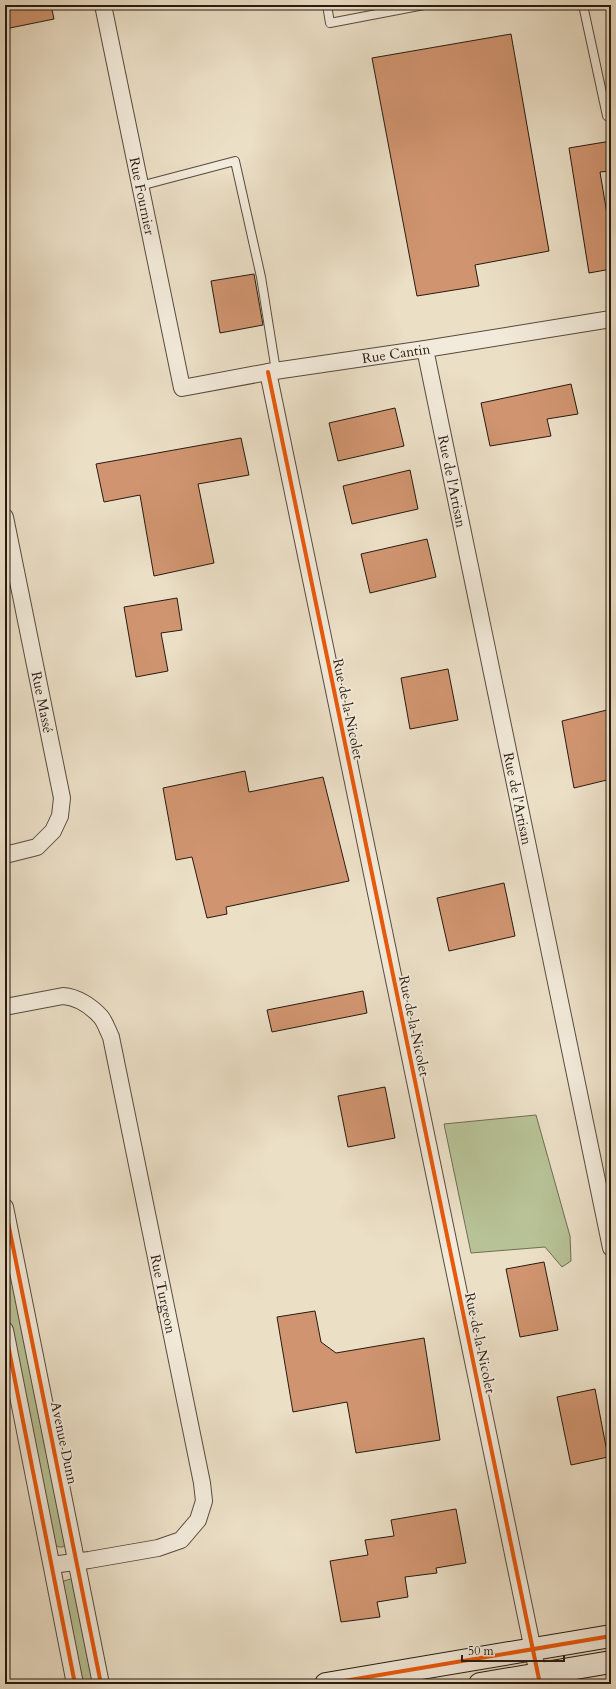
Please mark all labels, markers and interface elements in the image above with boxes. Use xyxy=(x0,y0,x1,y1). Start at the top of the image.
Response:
street label: Rue Fournier xyxy=(125,155,160,238)
street label: Rue Cantin xyxy=(361,339,432,368)
street label: Rue de l'Artisan xyxy=(434,433,471,529)
street label: Rue de la Nicolet xyxy=(328,657,368,762)
street label: Rue Massé xyxy=(27,670,58,735)
street label: Rue de l'Artisan xyxy=(499,751,537,846)
street label: Rue de la Nicolet xyxy=(394,974,434,1079)
street label: Rue Turgeon xyxy=(146,1253,181,1335)
street label: Rue de la Nicolet xyxy=(460,1291,500,1396)
street label: Avenue Dunn xyxy=(46,1400,82,1486)
scale bar xyxy=(462,1637,564,1663)
text: 50 m xyxy=(468,1643,495,1659)

